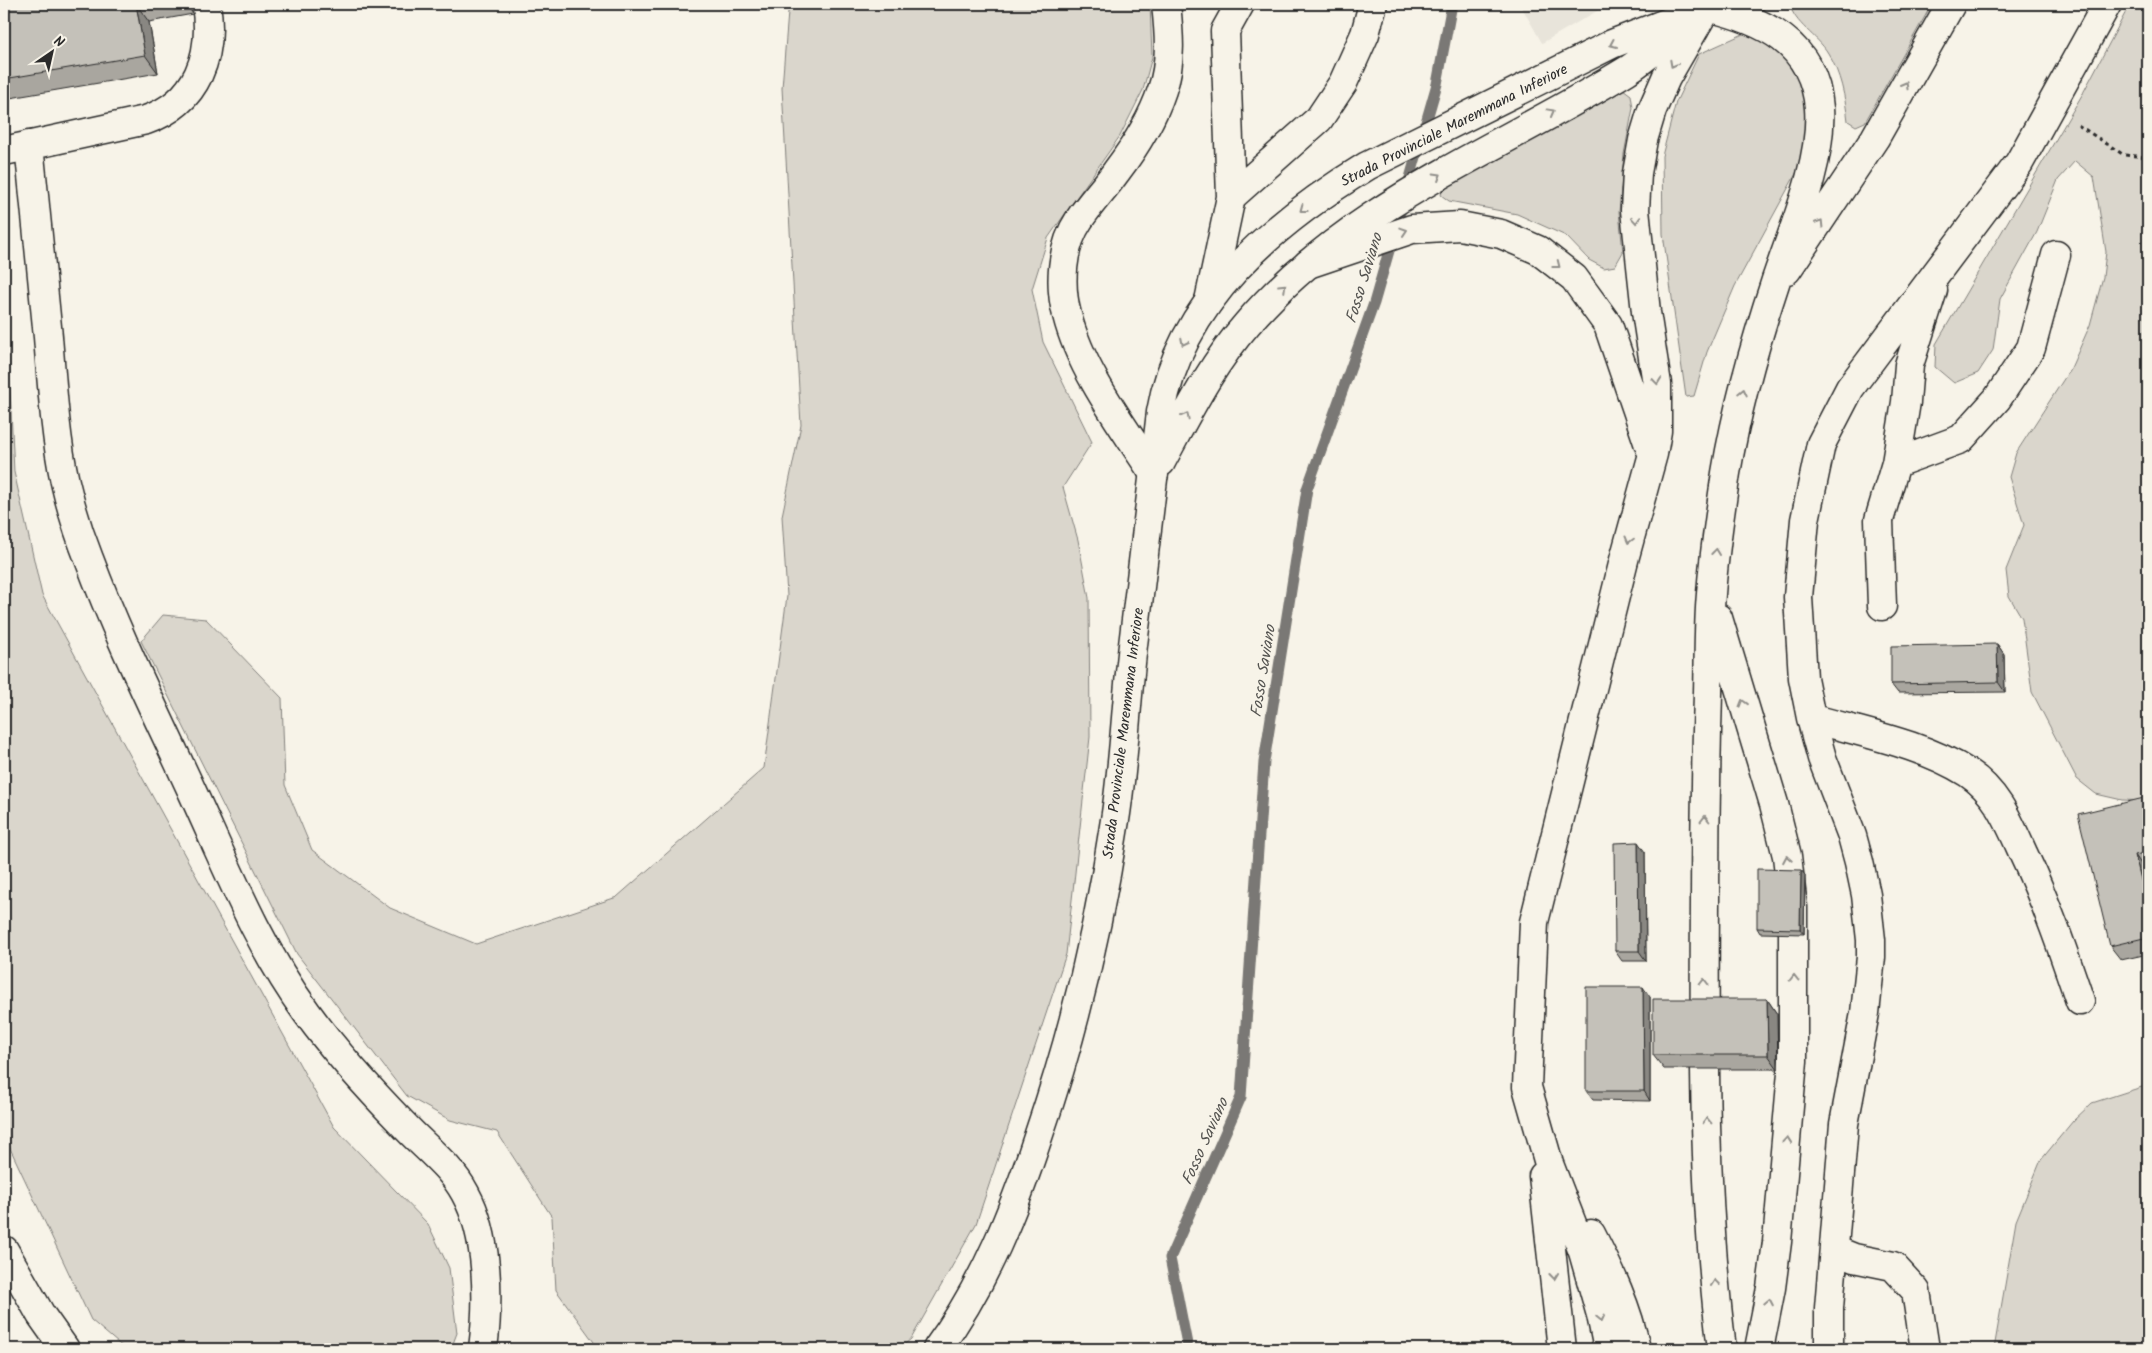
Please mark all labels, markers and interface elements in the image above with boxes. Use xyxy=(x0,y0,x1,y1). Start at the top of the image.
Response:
north arrow xyxy=(28,28,78,78)
text: N xyxy=(49,30,69,54)
one-way arrow xyxy=(1609,38,1618,49)
street label: Strada Provinciale Maremmana Inferiore xyxy=(1337,58,1573,194)
one-way arrow xyxy=(1669,59,1679,68)
one-way arrow xyxy=(1899,81,1909,90)
one-way arrow xyxy=(1546,109,1555,119)
one-way arrow xyxy=(1433,172,1442,182)
one-way arrow xyxy=(1299,203,1309,212)
one-way arrow xyxy=(1631,216,1642,224)
one-way arrow xyxy=(1814,219,1823,229)
one-way arrow xyxy=(1399,227,1407,237)
water label: Fosso Saviano xyxy=(1339,229,1390,326)
one-way arrow xyxy=(1551,259,1560,268)
one-way arrow xyxy=(1277,284,1286,293)
one-way arrow xyxy=(1180,337,1190,346)
one-way arrow xyxy=(1651,378,1662,386)
one-way arrow xyxy=(1737,388,1748,397)
one-way arrow xyxy=(1179,412,1189,421)
one-way arrow xyxy=(1624,536,1635,545)
one-way arrow xyxy=(1710,548,1721,556)
street label: Strada Provinciale Maremmana Inferiore xyxy=(1097,606,1151,860)
water label: Fosso Saviano xyxy=(1244,622,1283,719)
one-way arrow xyxy=(1739,699,1749,707)
one-way arrow xyxy=(1700,815,1710,823)
one-way arrow xyxy=(1783,854,1793,863)
one-way arrow xyxy=(1789,974,1799,982)
one-way arrow xyxy=(1699,978,1709,986)
water label: Fosso Saviano xyxy=(1175,1093,1236,1189)
one-way arrow xyxy=(1701,1117,1712,1125)
one-way arrow xyxy=(1781,1136,1792,1144)
one-way arrow xyxy=(1548,1272,1559,1280)
one-way arrow xyxy=(1710,1279,1721,1287)
one-way arrow xyxy=(1763,1297,1773,1306)
one-way arrow xyxy=(1595,1314,1606,1323)

